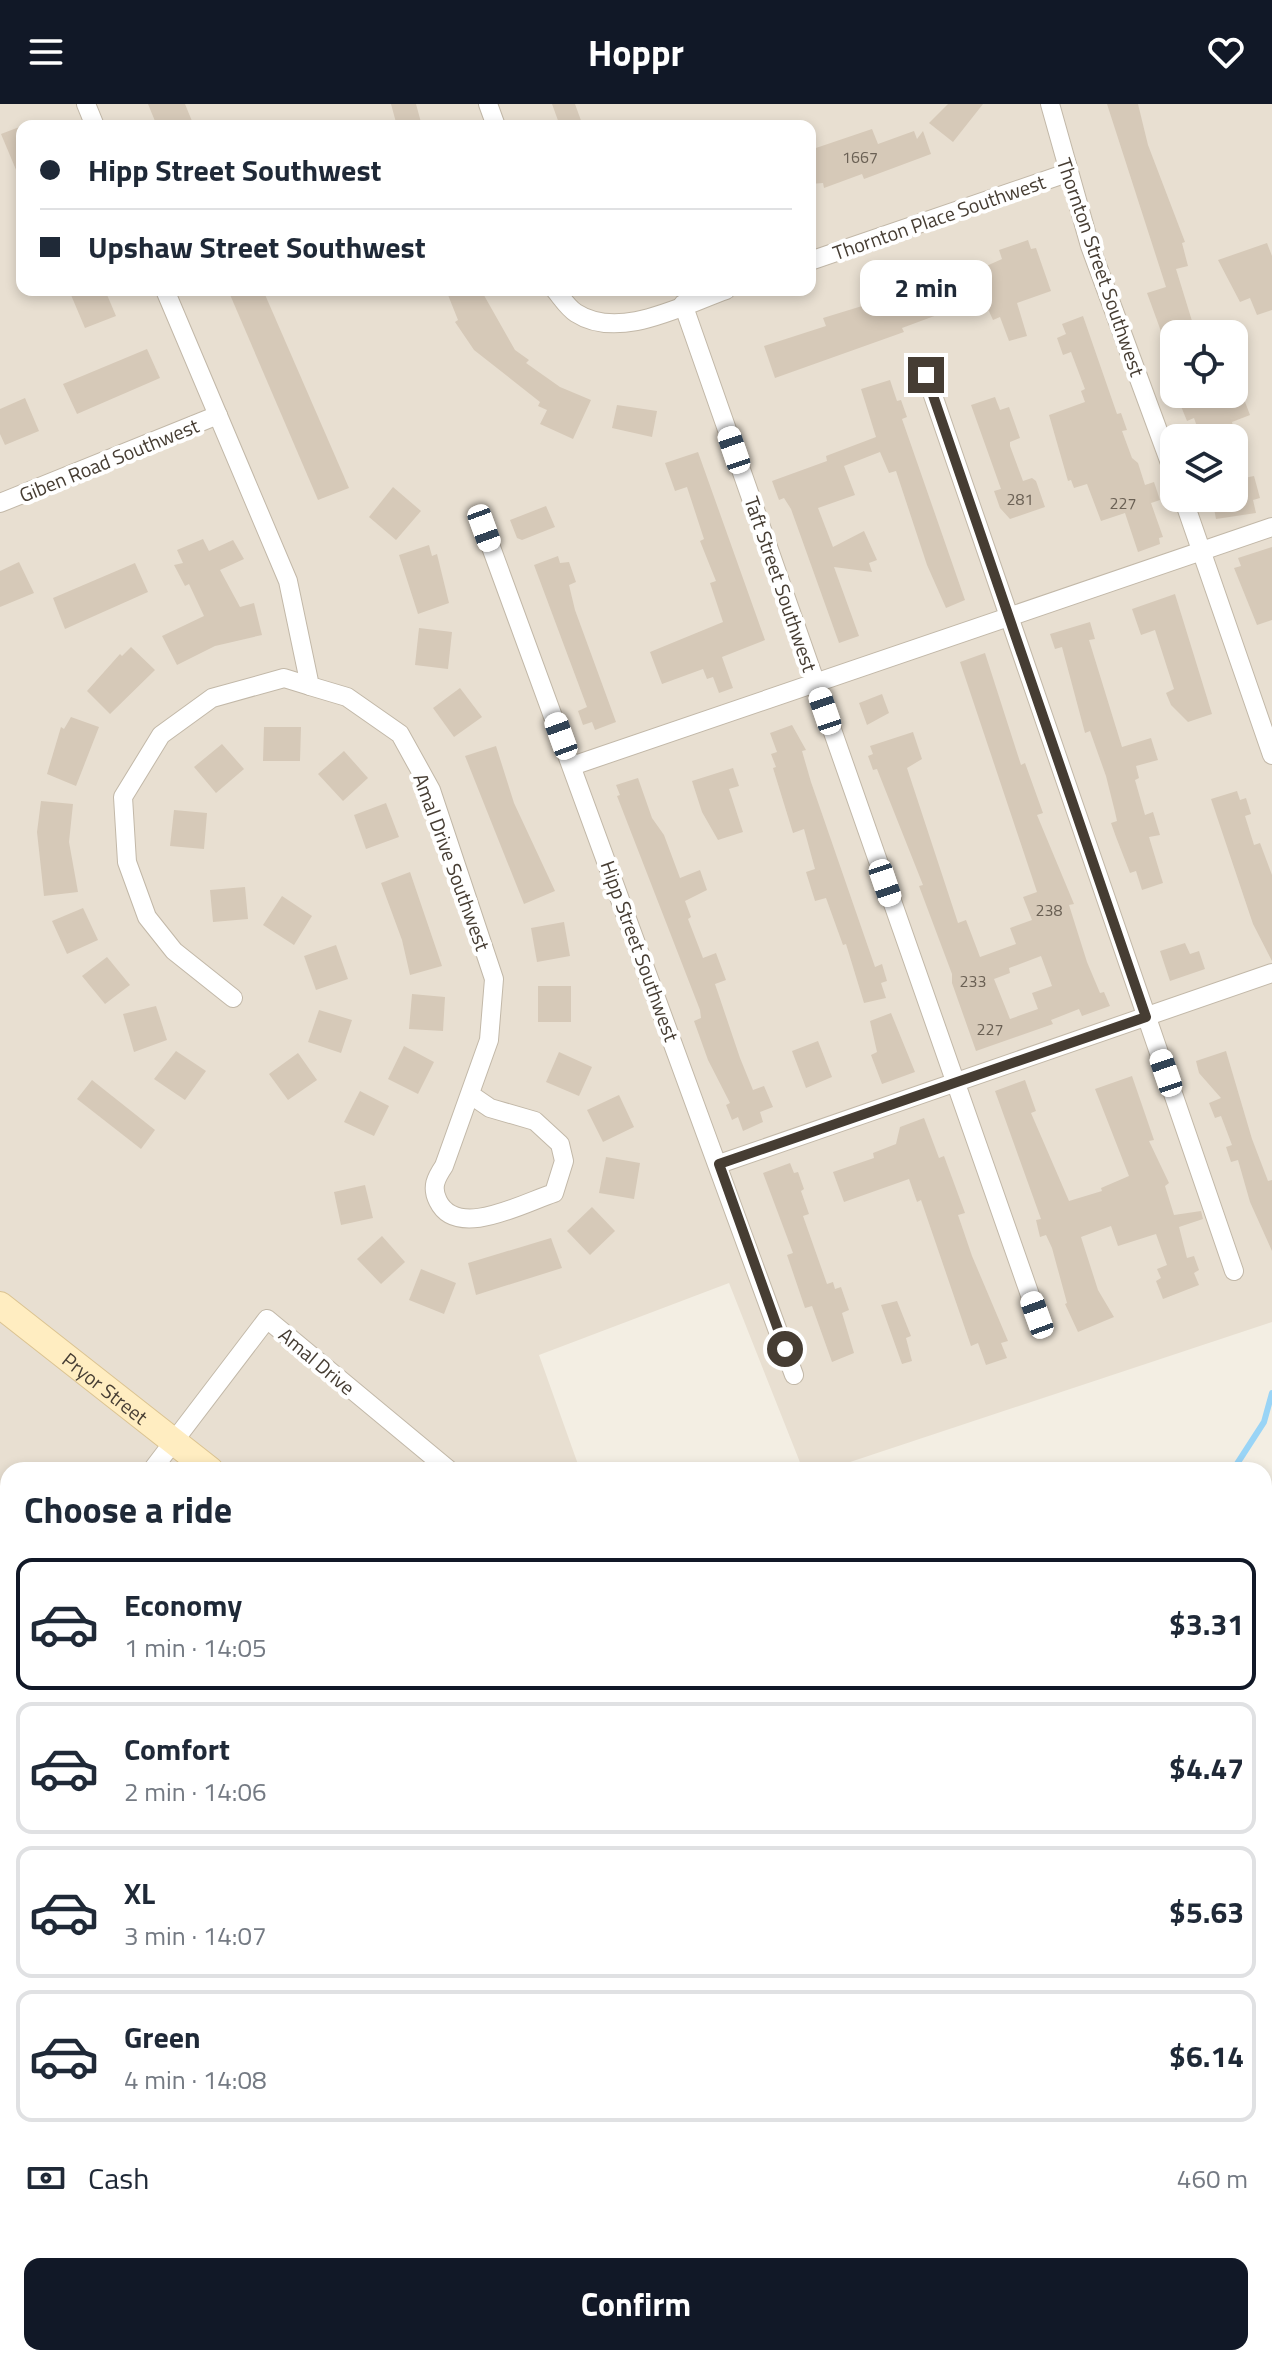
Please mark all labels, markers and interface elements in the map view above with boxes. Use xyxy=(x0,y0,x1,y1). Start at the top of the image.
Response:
text: Hoppr xyxy=(588,25,684,80)
icon: menu xyxy=(24,30,68,74)
icon: heart xyxy=(1204,30,1248,74)
house number: 1667 xyxy=(842,145,878,169)
text: Hipp Street Southwest xyxy=(88,147,381,193)
street label: Thornton Street Southwest xyxy=(1049,154,1153,380)
street label: Thornton Place Southwest xyxy=(829,166,1049,268)
text: Upshaw Street Southwest xyxy=(88,224,426,270)
callout: 2 min xyxy=(860,259,992,315)
text: 2 min xyxy=(894,268,958,307)
map controls xyxy=(1160,320,1248,512)
button: locate xyxy=(1160,320,1248,408)
route end xyxy=(908,357,944,393)
street label: Giben Road Southwest xyxy=(14,410,204,510)
car xyxy=(715,423,753,477)
button: layers xyxy=(1160,424,1248,512)
house number: 281 xyxy=(1007,487,1033,511)
house number: 227 xyxy=(1110,491,1136,515)
street label: Taft Street Southwest xyxy=(736,492,826,676)
car xyxy=(465,501,503,555)
car xyxy=(806,684,844,738)
car xyxy=(542,709,580,763)
street label: Amal Drive Southwest xyxy=(405,769,499,955)
street label: Hipp Street Southwest xyxy=(593,856,687,1046)
car xyxy=(866,856,904,910)
house number: 238 xyxy=(1036,898,1062,922)
house number: 233 xyxy=(960,969,986,993)
house number: 227 xyxy=(977,1017,1003,1041)
car xyxy=(1147,1046,1185,1100)
car xyxy=(1018,1288,1056,1342)
street label: Amal Drive xyxy=(272,1320,362,1402)
route start xyxy=(767,1331,803,1367)
street label: Pryor Street xyxy=(56,1344,155,1431)
text: Choose a ride xyxy=(24,1482,232,1537)
text: Economy xyxy=(124,1582,242,1628)
icon: car xyxy=(28,1588,100,1660)
text: $3.31 xyxy=(1169,1601,1244,1647)
text: 1 min · 14:05 xyxy=(124,1628,267,1667)
text: Comfort xyxy=(124,1726,230,1772)
icon: car xyxy=(28,1732,100,1804)
text: $4.47 xyxy=(1169,1745,1244,1791)
text: 2 min · 14:06 xyxy=(124,1772,267,1811)
text: XL xyxy=(124,1870,155,1916)
icon: car xyxy=(28,1876,100,1948)
text: $5.63 xyxy=(1169,1889,1244,1935)
text: 3 min · 14:07 xyxy=(124,1916,267,1955)
text: Green xyxy=(124,2014,201,2060)
icon: car xyxy=(28,2020,100,2092)
text: $6.14 xyxy=(1169,2033,1244,2079)
text: 4 min · 14:08 xyxy=(124,2060,267,2099)
text: Cash xyxy=(88,2155,149,2201)
icon: cash xyxy=(24,2156,68,2200)
text: 460 m xyxy=(1177,2159,1248,2198)
button: Confirm xyxy=(24,2258,1248,2350)

